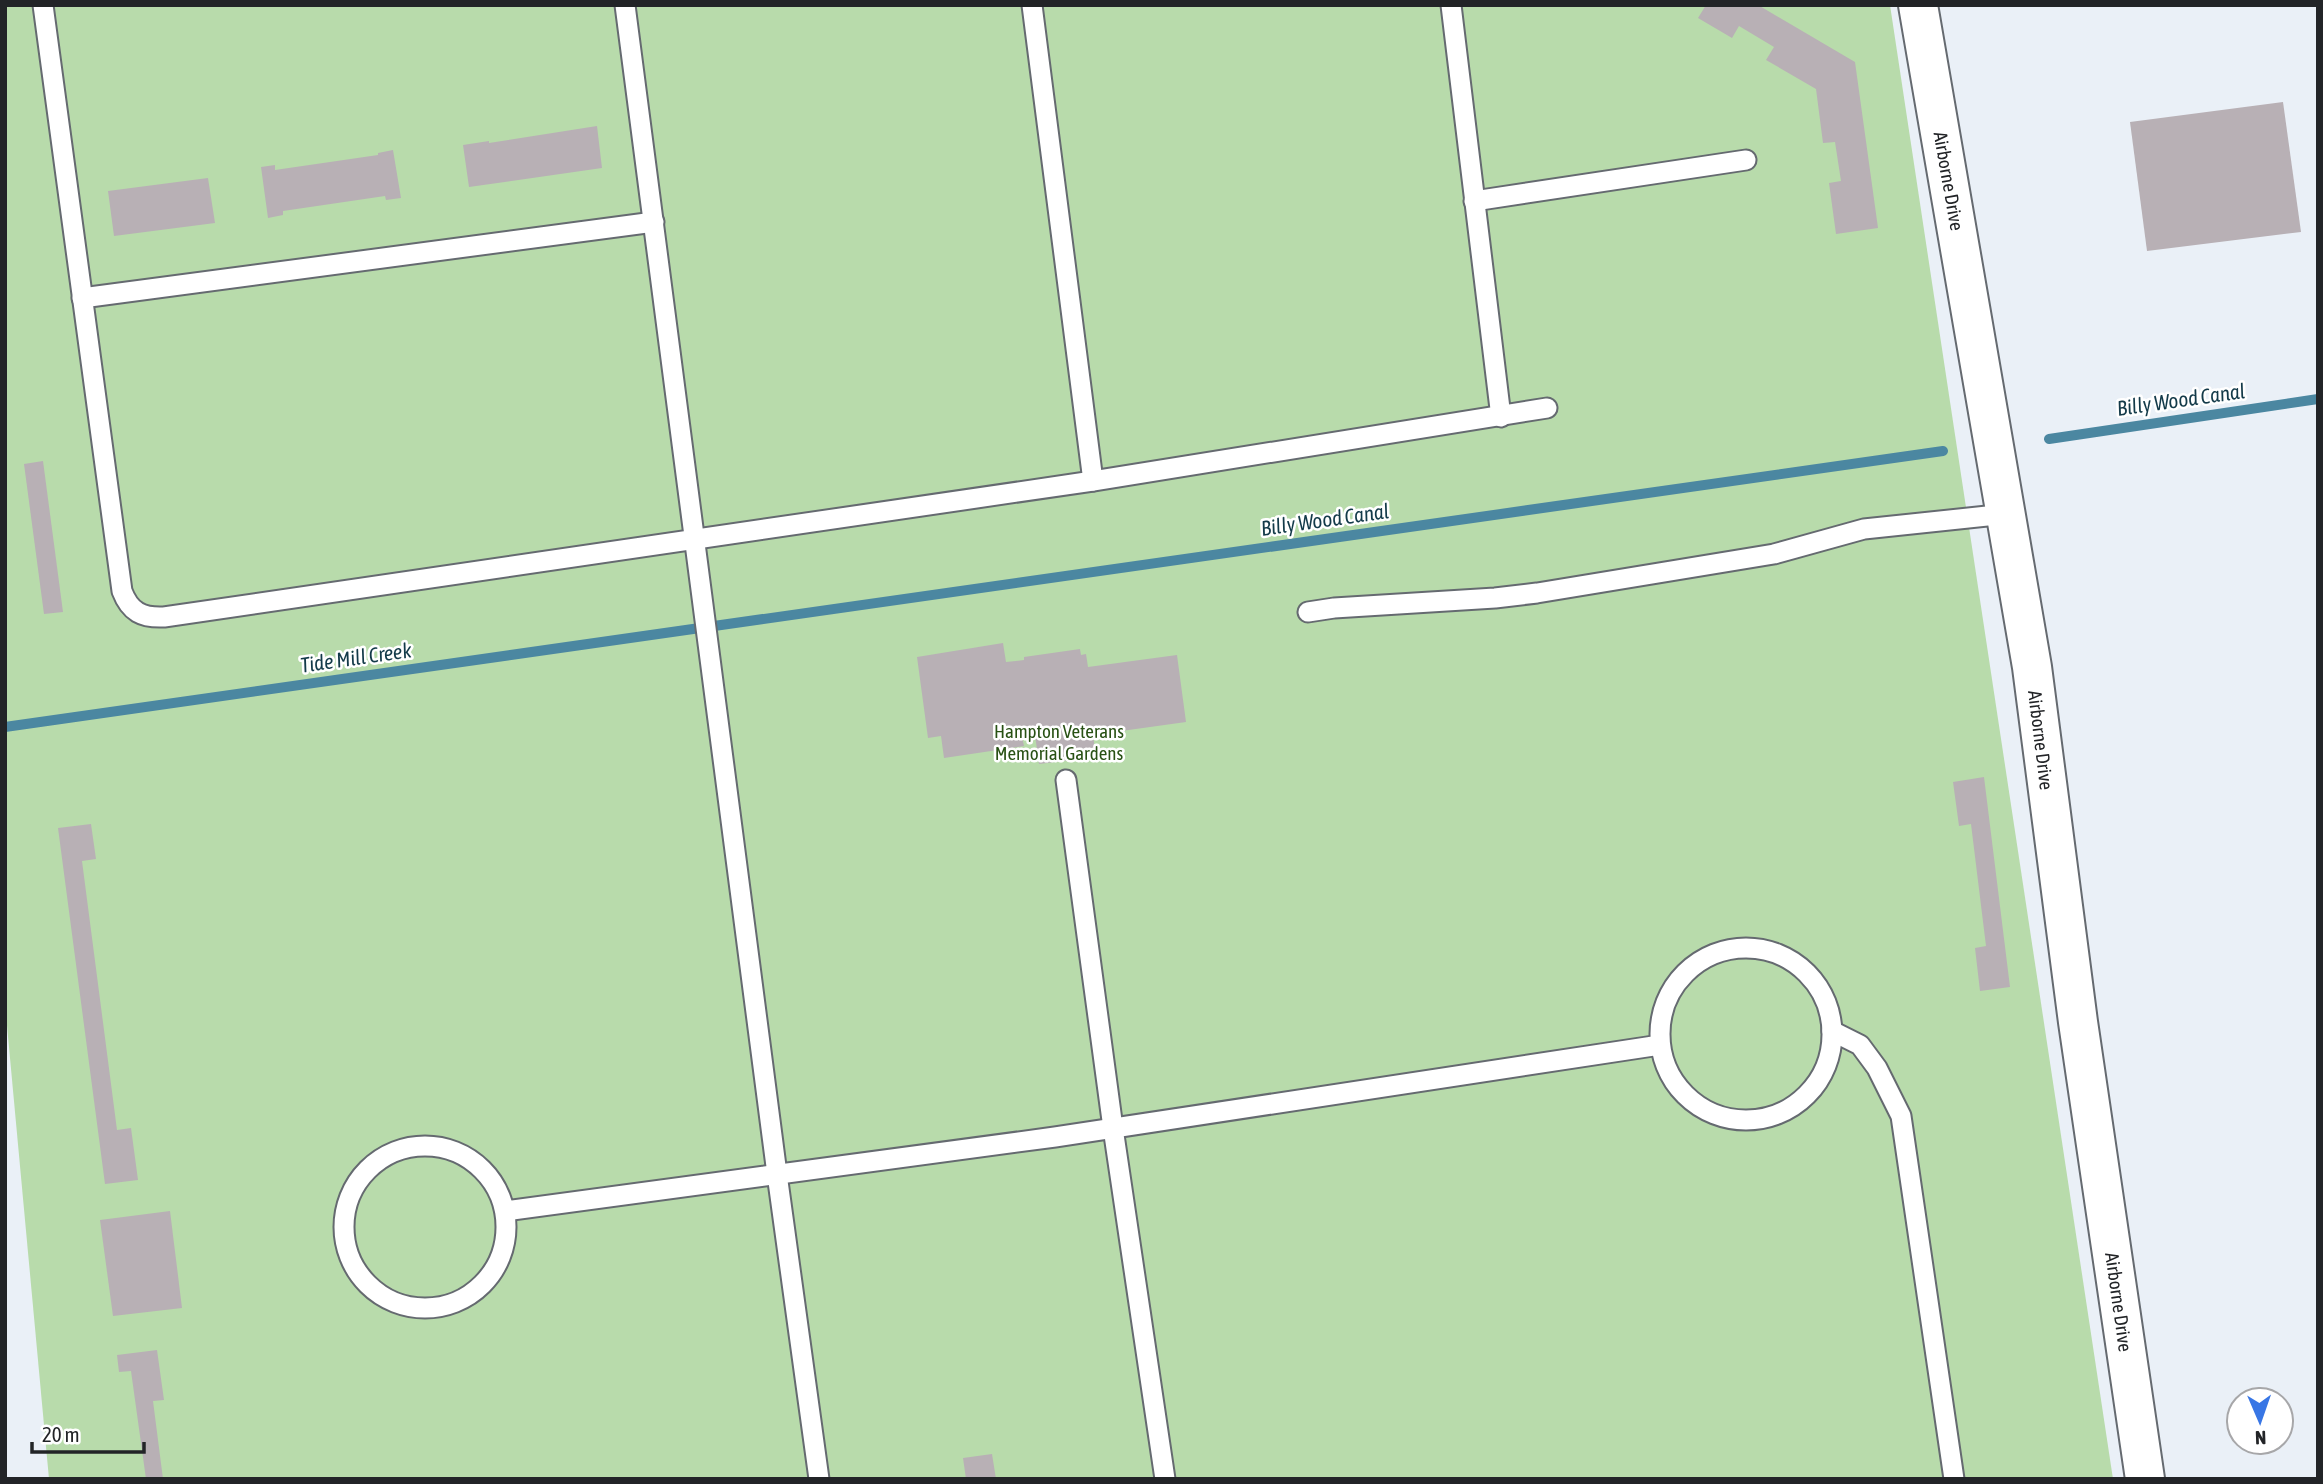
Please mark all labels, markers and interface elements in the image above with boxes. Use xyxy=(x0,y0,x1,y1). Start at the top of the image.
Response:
street label: Airborne Drive xyxy=(1929,130,1969,232)
water label: Billy Wood Canal xyxy=(2115,378,2246,420)
water label: Billy Wood Canal xyxy=(1259,498,1390,540)
water label: Tide Mill Creek xyxy=(299,637,414,677)
street label: Airborne Drive xyxy=(2024,689,2058,791)
park label: Hampton Veterans Memorial Gardens xyxy=(994,720,1124,764)
street label: Airborne Drive xyxy=(2101,1251,2137,1353)
north arrow xyxy=(2225,1386,2295,1456)
scale bar xyxy=(32,1410,144,1454)
text: 20 m xyxy=(42,1422,80,1446)
text: N xyxy=(2255,1427,2267,1449)

